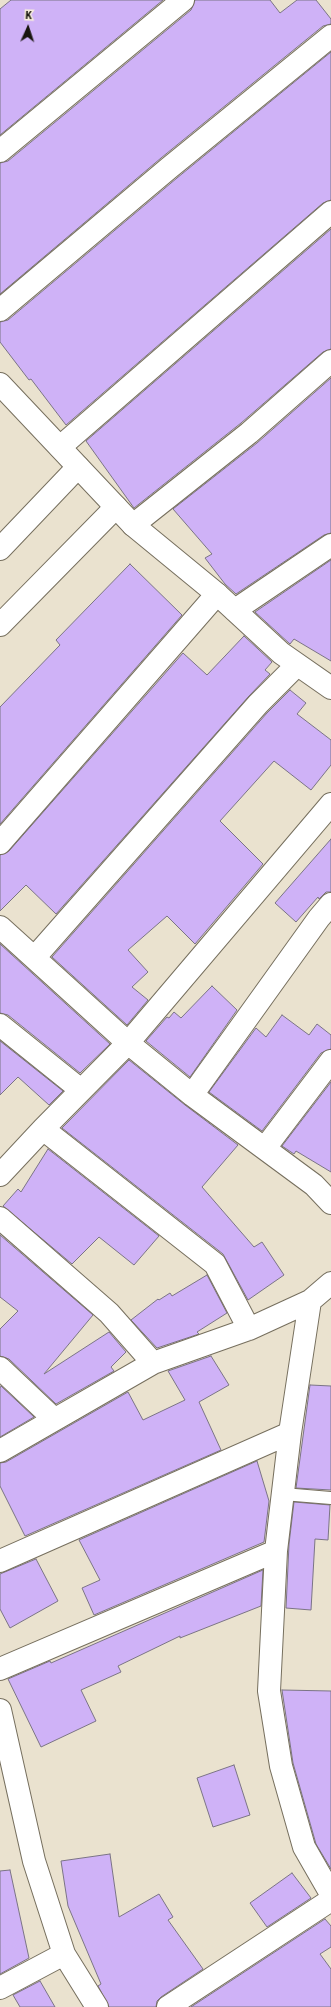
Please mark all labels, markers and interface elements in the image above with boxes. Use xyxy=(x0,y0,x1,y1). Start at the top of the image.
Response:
north arrow xyxy=(8,8,48,48)
text: K xyxy=(25,8,32,23)

